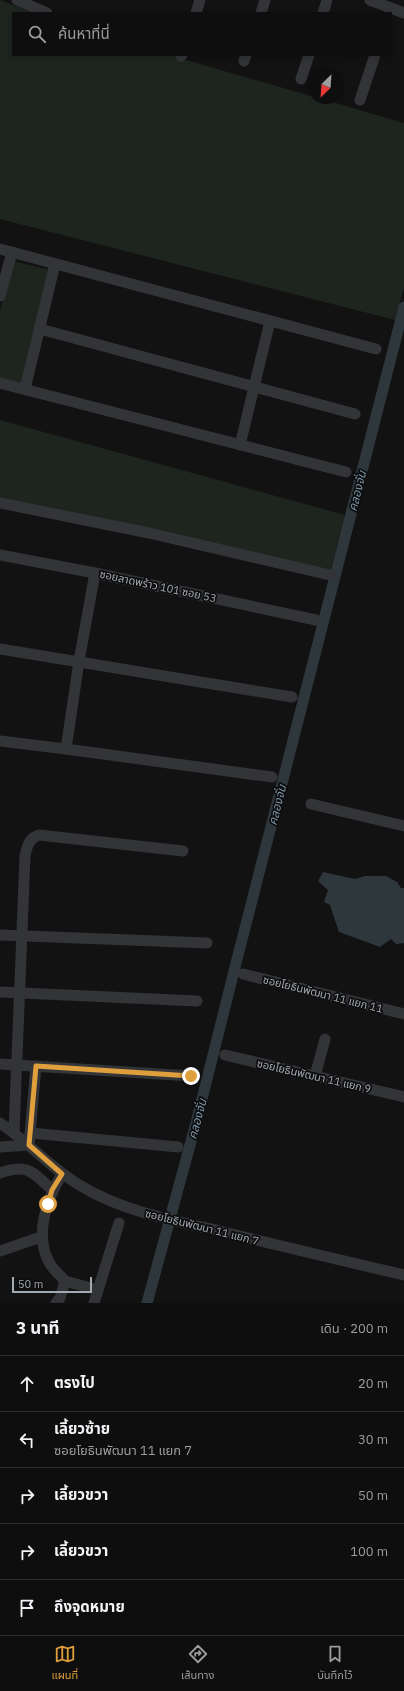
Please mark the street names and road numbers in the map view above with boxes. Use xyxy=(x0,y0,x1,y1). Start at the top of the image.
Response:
street label: ซอยลาดพร้าว 101 ซอย 53 xyxy=(98,567,218,605)
street label: ซอยโยธินพัฒนา 11 แยก 11 xyxy=(261,972,385,1016)
street label: ซอยโยธินพัฒนา 11 แยก 9 xyxy=(256,1056,372,1096)
street label: ซอยโยธินพัฒนา 11 แยก 7 xyxy=(144,1206,260,1248)

